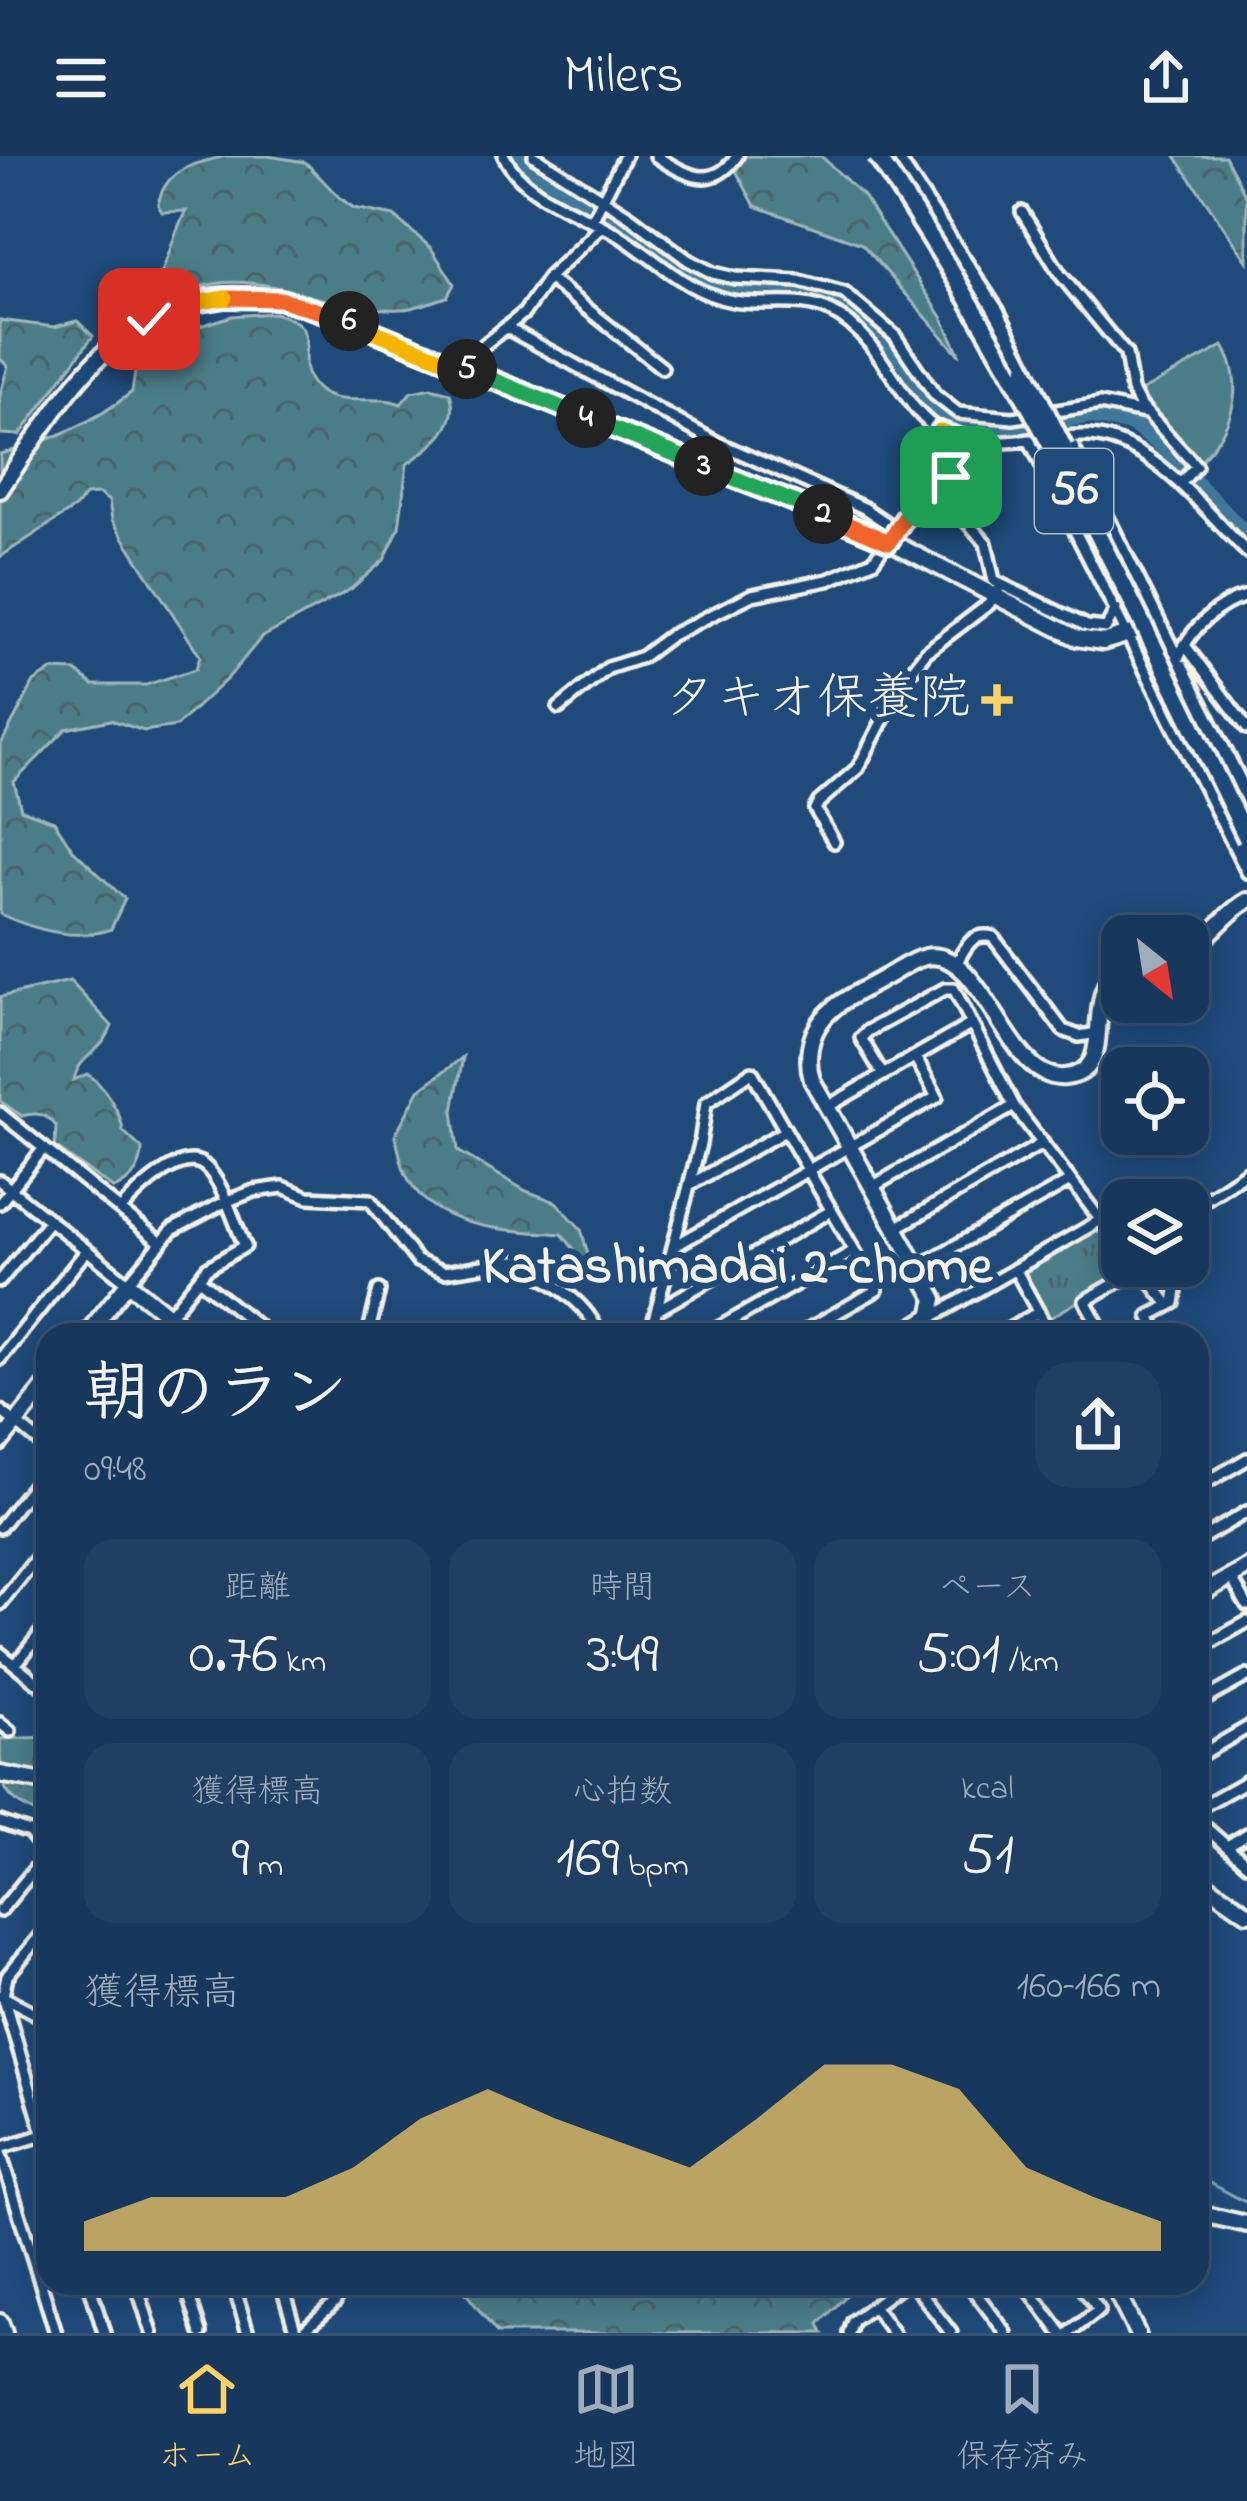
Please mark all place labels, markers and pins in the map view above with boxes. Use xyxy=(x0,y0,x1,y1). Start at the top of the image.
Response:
pin xyxy=(98,268,200,370)
pin: 6 xyxy=(319,291,379,351)
pin: 5 xyxy=(437,339,497,399)
pin: 4 xyxy=(556,388,616,448)
pin xyxy=(900,426,1002,528)
pin: 3 xyxy=(674,436,734,496)
pin: 2 xyxy=(793,484,853,544)
place label: タキオ保養院 xyxy=(664,663,970,738)
marker: タキオ保養院 xyxy=(981,684,1013,716)

